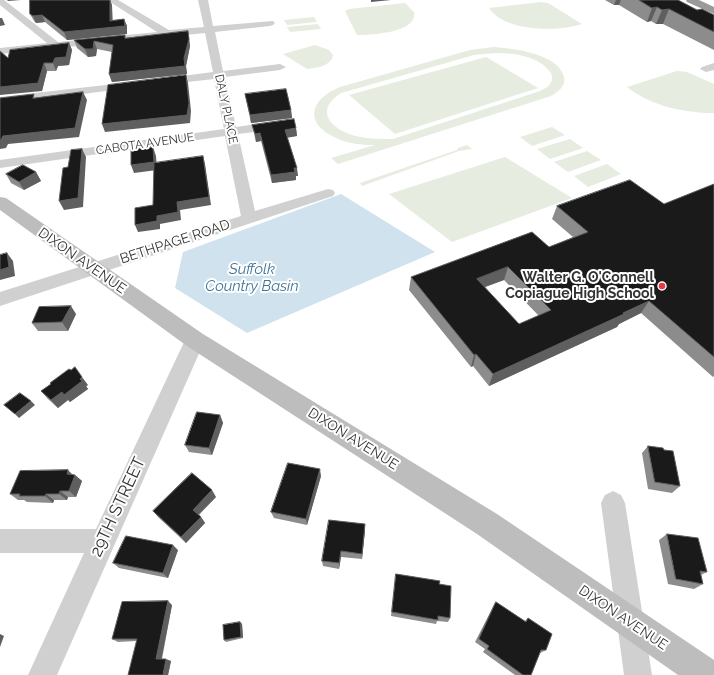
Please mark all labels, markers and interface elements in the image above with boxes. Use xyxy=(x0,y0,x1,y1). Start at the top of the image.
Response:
street label: DALY PLACE xyxy=(212,73,240,145)
street label: CABOTA AVENUE xyxy=(95,130,195,158)
street label: BETHPAGE ROAD xyxy=(118,216,232,268)
street label: DIXON AVENUE xyxy=(35,224,129,298)
water label: Suffolk Country Basin xyxy=(205,260,299,295)
place label: Walter G. O'Connell Copiague High School xyxy=(505,270,654,302)
marker: Walter G. O'Connell Copiague High School xyxy=(657,281,667,291)
street label: DIXON AVENUE xyxy=(305,404,401,474)
street label: 29TH STREET xyxy=(86,454,150,560)
street label: DIXON AVENUE xyxy=(575,582,671,654)

